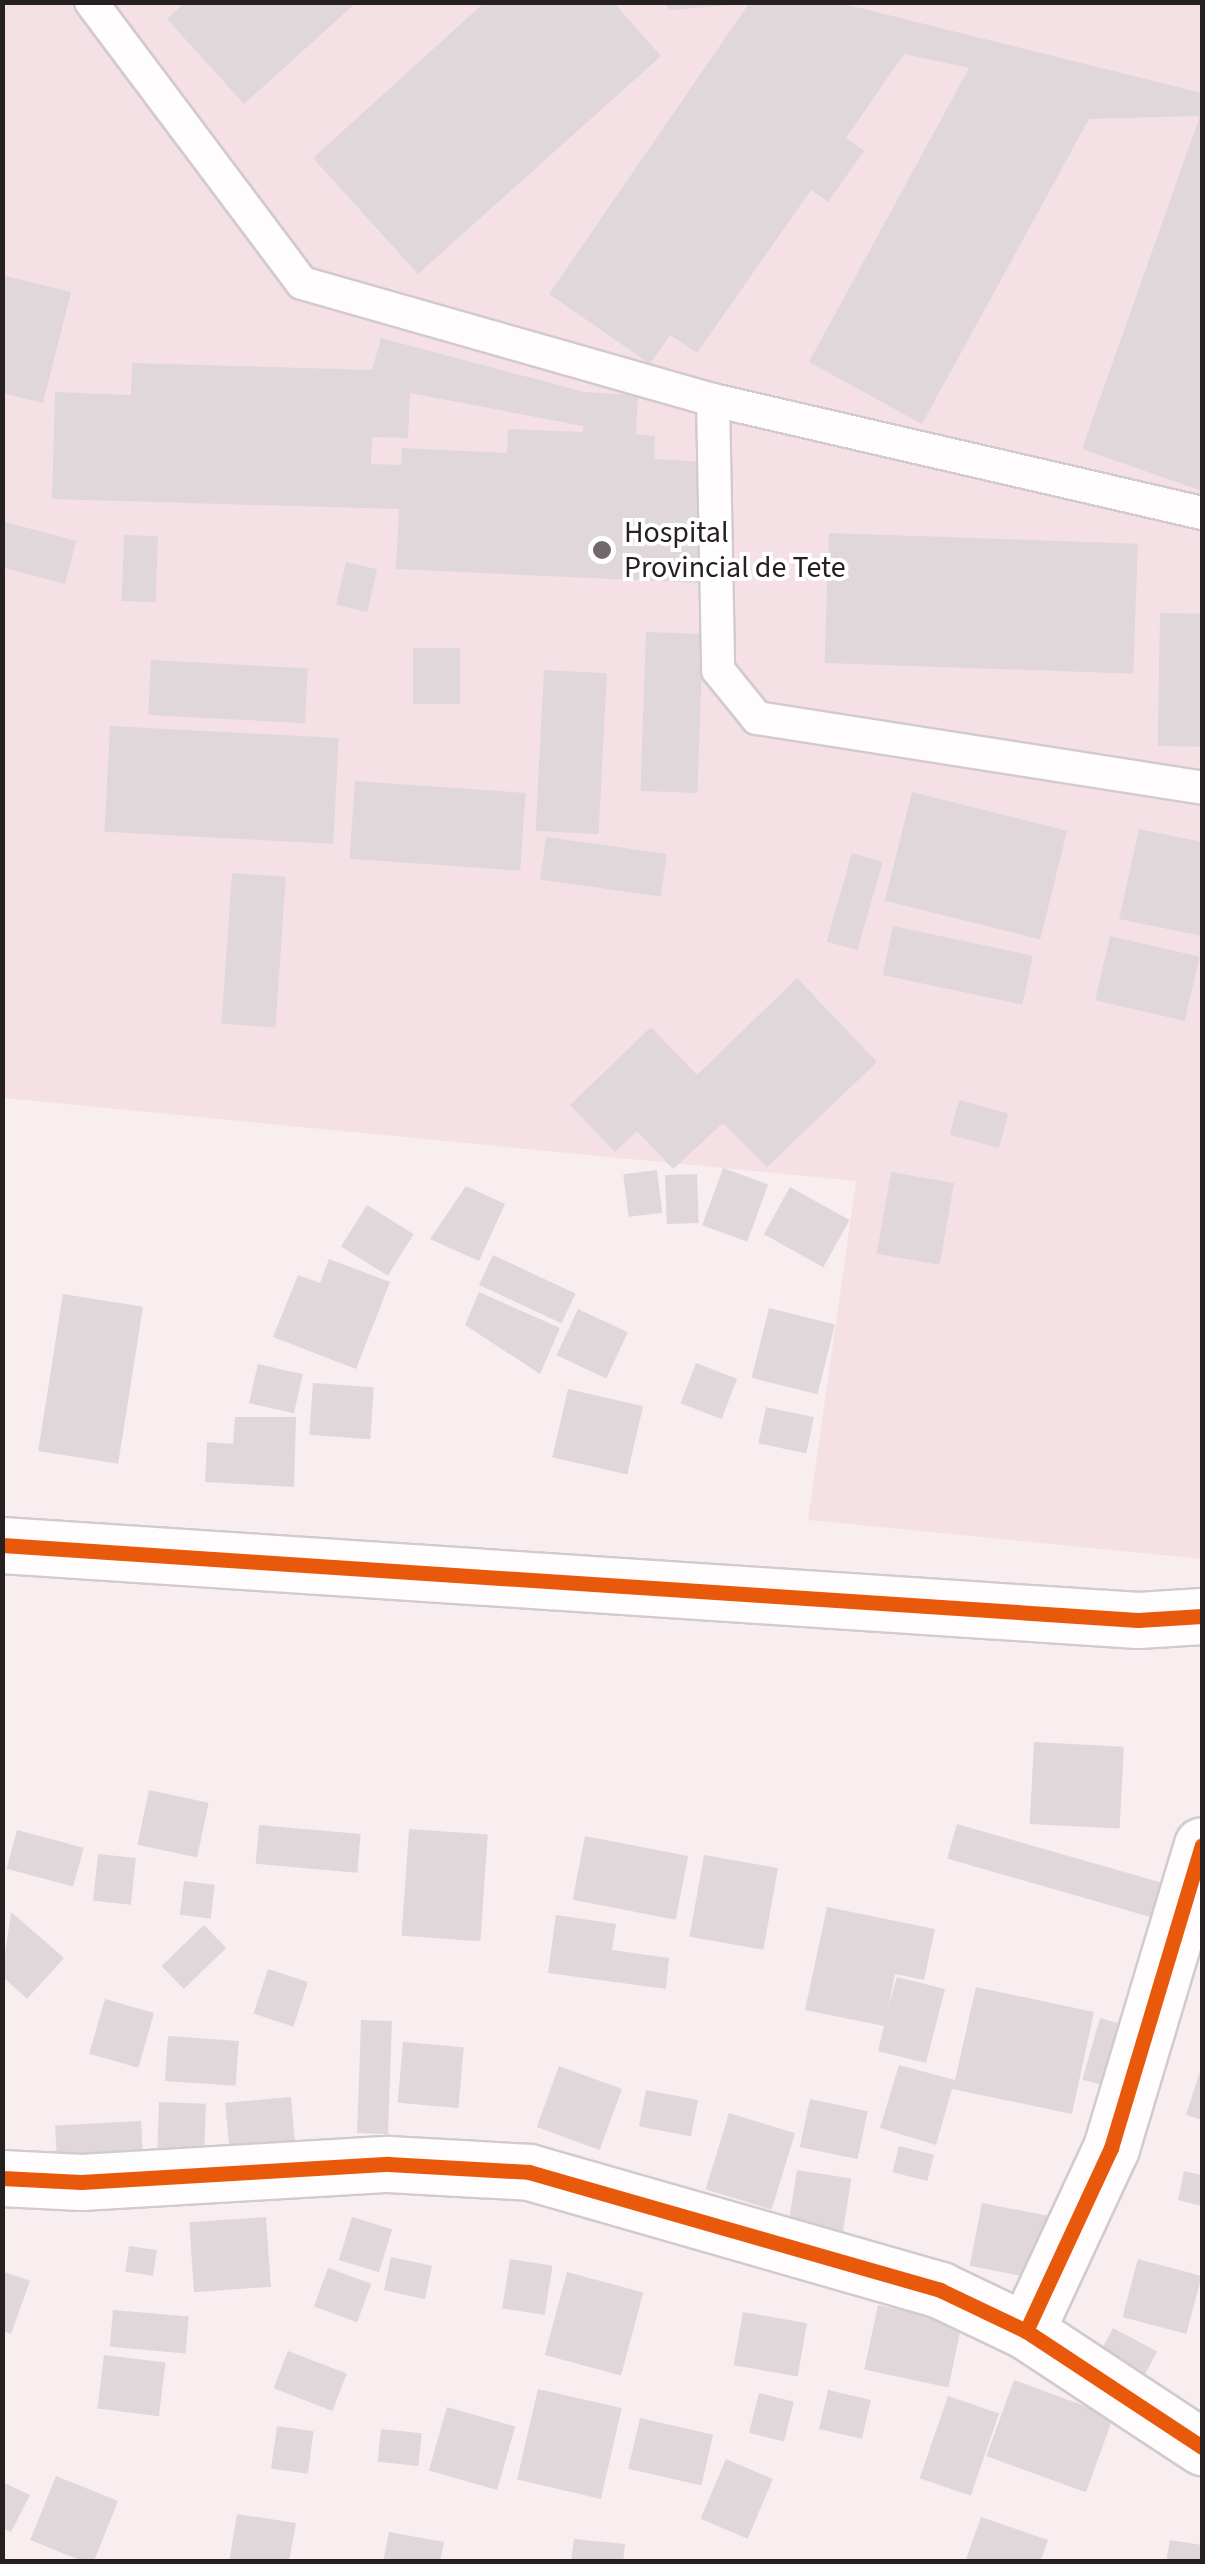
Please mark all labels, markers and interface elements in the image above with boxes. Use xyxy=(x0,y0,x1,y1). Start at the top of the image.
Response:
place label: Hospital Provincial de Tete xyxy=(624,515,846,586)
marker: Hospital Provincial de Tete xyxy=(589,537,615,563)

